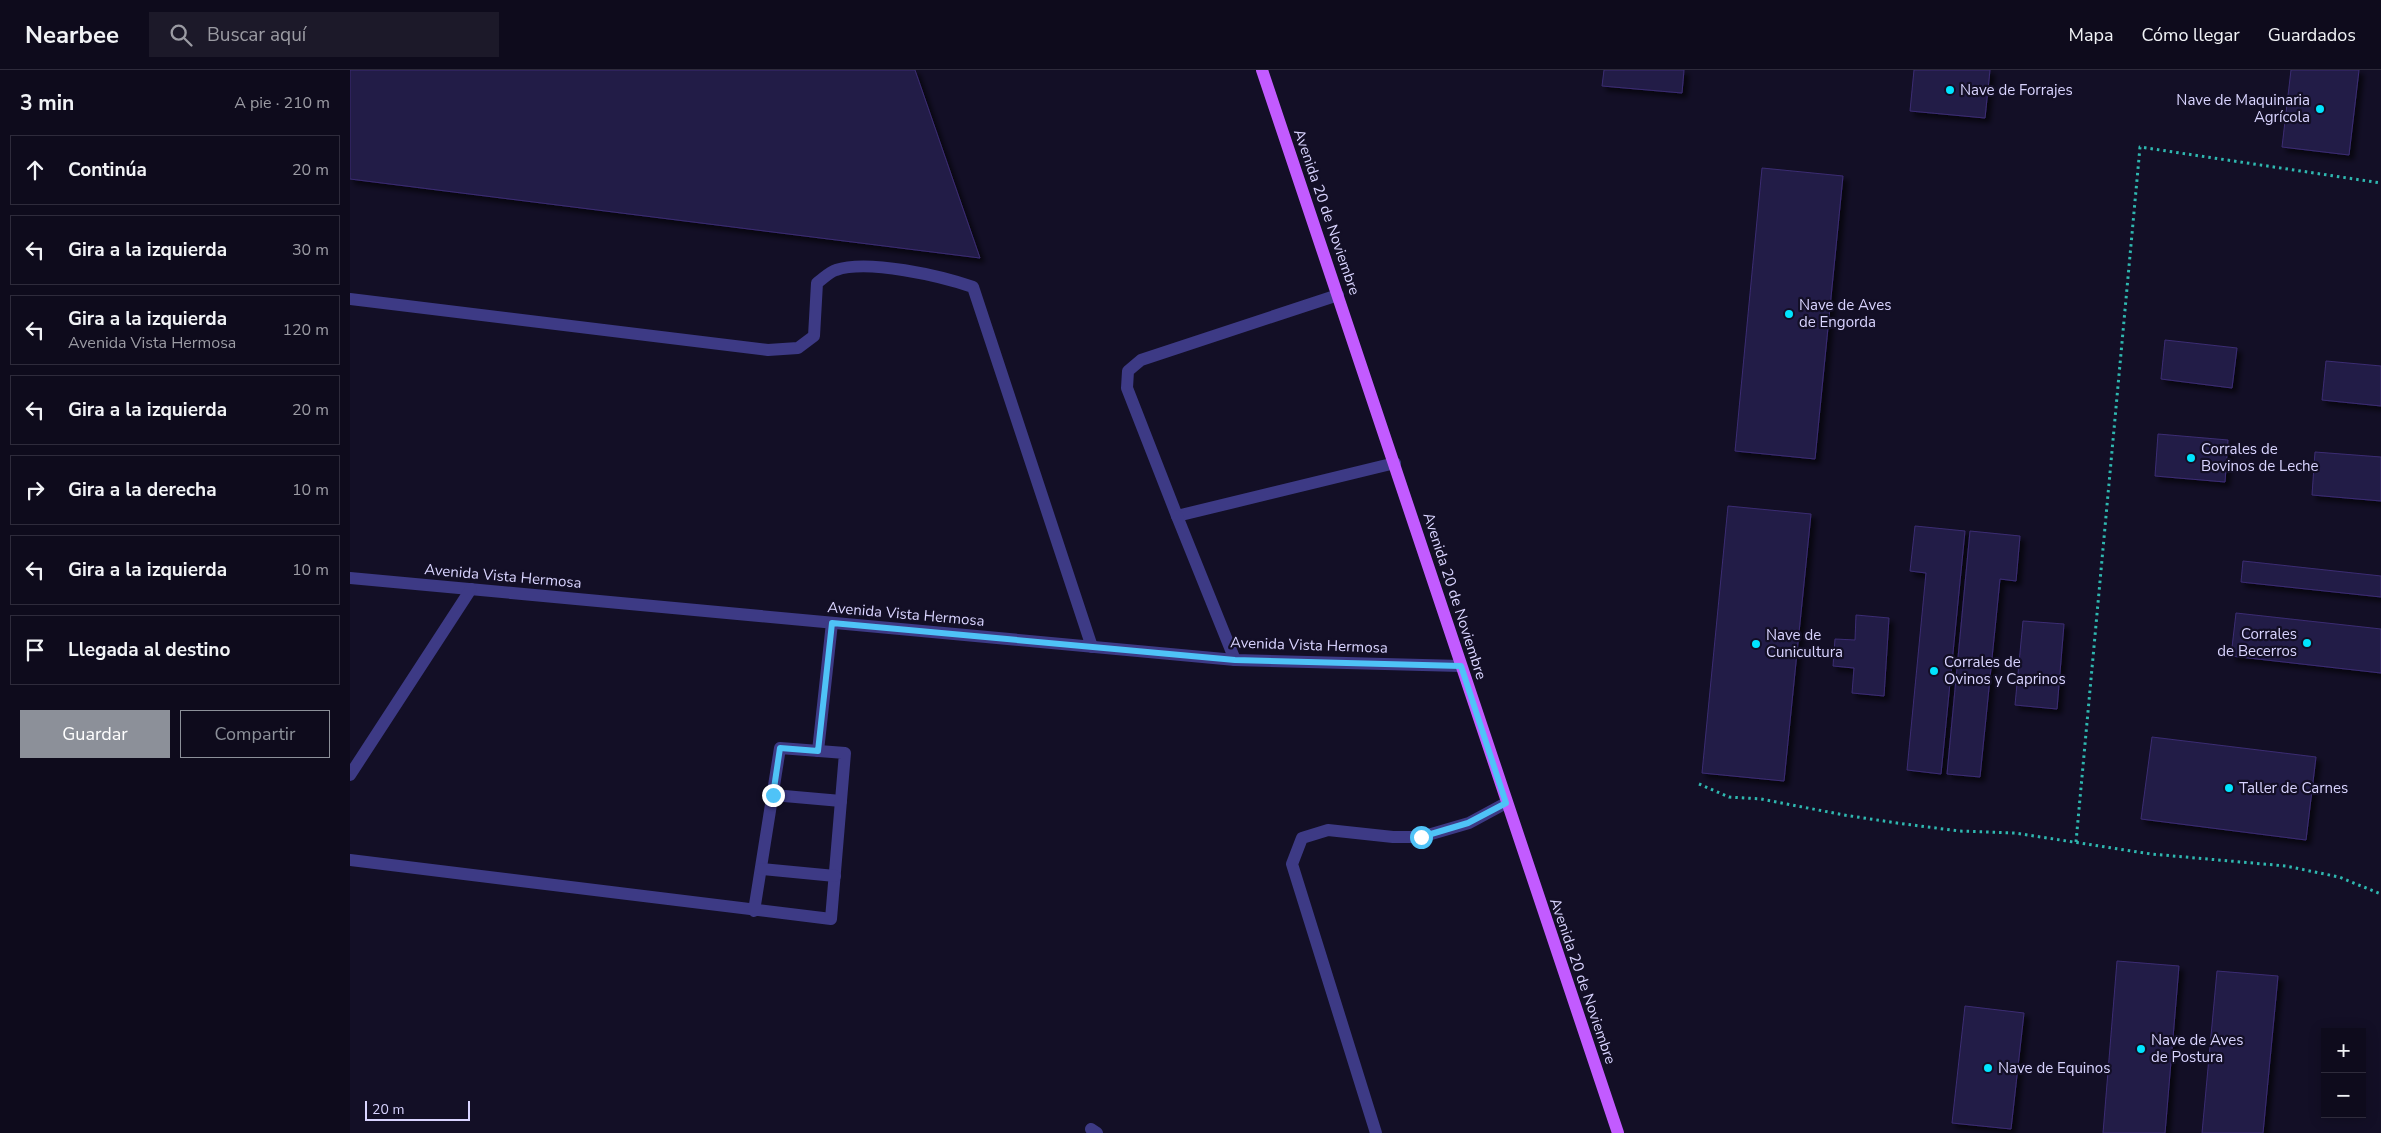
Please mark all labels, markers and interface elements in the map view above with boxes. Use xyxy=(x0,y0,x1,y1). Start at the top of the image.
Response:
search box xyxy=(149,12,499,57)
text: Nearbee xyxy=(25,19,119,51)
icon: search xyxy=(167,21,195,49)
text: Buscar aquí xyxy=(207,22,306,48)
text: Mapa xyxy=(2069,23,2114,47)
text: Cómo llegar xyxy=(2142,23,2240,47)
text: Guardados xyxy=(2268,23,2356,47)
place label: Nave de Forrajes xyxy=(1960,80,2073,100)
marker: Nave de Forrajes xyxy=(1944,84,1956,96)
text: 3 min xyxy=(20,89,74,117)
place label: Nave de Maquinaria Agrícola xyxy=(2176,90,2310,127)
text: A pie · 210 m xyxy=(234,92,330,114)
marker: Nave de Maquinaria Agrícola xyxy=(2314,103,2326,115)
street label: Avenida 20 de Noviembre xyxy=(1289,126,1365,298)
icon: ahead xyxy=(21,156,49,184)
text: Continúa xyxy=(68,157,147,183)
text: 20 m xyxy=(292,159,329,181)
icon: left xyxy=(21,236,49,264)
text: Gira a la izquierda xyxy=(68,237,227,263)
text: 30 m xyxy=(292,239,329,261)
place label: Nave de Aves de Engorda xyxy=(1799,295,1891,332)
text: Gira a la izquierda xyxy=(68,306,227,332)
marker: Nave de Aves de Engorda xyxy=(1783,308,1795,320)
icon: left xyxy=(21,316,49,344)
text: 120 m xyxy=(282,319,329,341)
text: Avenida Vista Hermosa xyxy=(68,332,236,354)
icon: left xyxy=(21,396,49,424)
text: Gira a la izquierda xyxy=(68,397,227,423)
text: 20 m xyxy=(292,399,329,421)
place label: Corrales de Bovinos de Leche xyxy=(2201,439,2319,476)
marker: Corrales de Bovinos de Leche xyxy=(2185,452,2197,464)
icon: right xyxy=(21,476,49,504)
text: Gira a la derecha xyxy=(68,477,217,503)
text: 10 m xyxy=(292,479,329,501)
street label: Avenida 20 de Noviembre xyxy=(1419,510,1491,682)
icon: left xyxy=(21,556,49,584)
text: Gira a la izquierda xyxy=(68,557,227,583)
text: 10 m xyxy=(292,559,329,581)
street label: Avenida Vista Hermosa xyxy=(424,559,582,593)
street label: Avenida Vista Hermosa xyxy=(827,597,985,631)
place label: Corrales de Becerros xyxy=(2217,624,2297,661)
place label: Nave de Cunicultura xyxy=(1766,625,1843,662)
street label: Avenida Vista Hermosa xyxy=(1230,632,1388,658)
icon: arrive xyxy=(21,636,49,664)
text: Llegada al destino xyxy=(68,637,230,663)
marker: Corrales de Becerros xyxy=(2301,637,2313,649)
marker: Nave de Cunicultura xyxy=(1750,638,1762,650)
place label: Corrales de Ovinos y Caprinos xyxy=(1944,652,2066,689)
marker: Corrales de Ovinos y Caprinos xyxy=(1928,665,1940,677)
button: Guardar xyxy=(20,710,170,758)
button: Compartir xyxy=(180,710,330,758)
place label: Taller de Carnes xyxy=(2239,778,2348,798)
marker: Taller de Carnes xyxy=(2223,782,2235,794)
route end xyxy=(762,784,785,807)
route start xyxy=(1410,826,1433,849)
street label: Avenida 20 de Noviembre xyxy=(1545,895,1621,1067)
map controls xyxy=(2321,1028,2366,1118)
button: + xyxy=(2321,1028,2366,1073)
place label: Nave de Aves de Postura xyxy=(2151,1030,2243,1067)
marker: Nave de Aves de Postura xyxy=(2135,1043,2147,1055)
place label: Nave de Equinos xyxy=(1998,1058,2110,1078)
marker: Nave de Equinos xyxy=(1982,1062,1994,1074)
button: − xyxy=(2321,1073,2366,1118)
scale bar xyxy=(365,1098,470,1121)
text: 20 m xyxy=(372,1100,404,1119)

